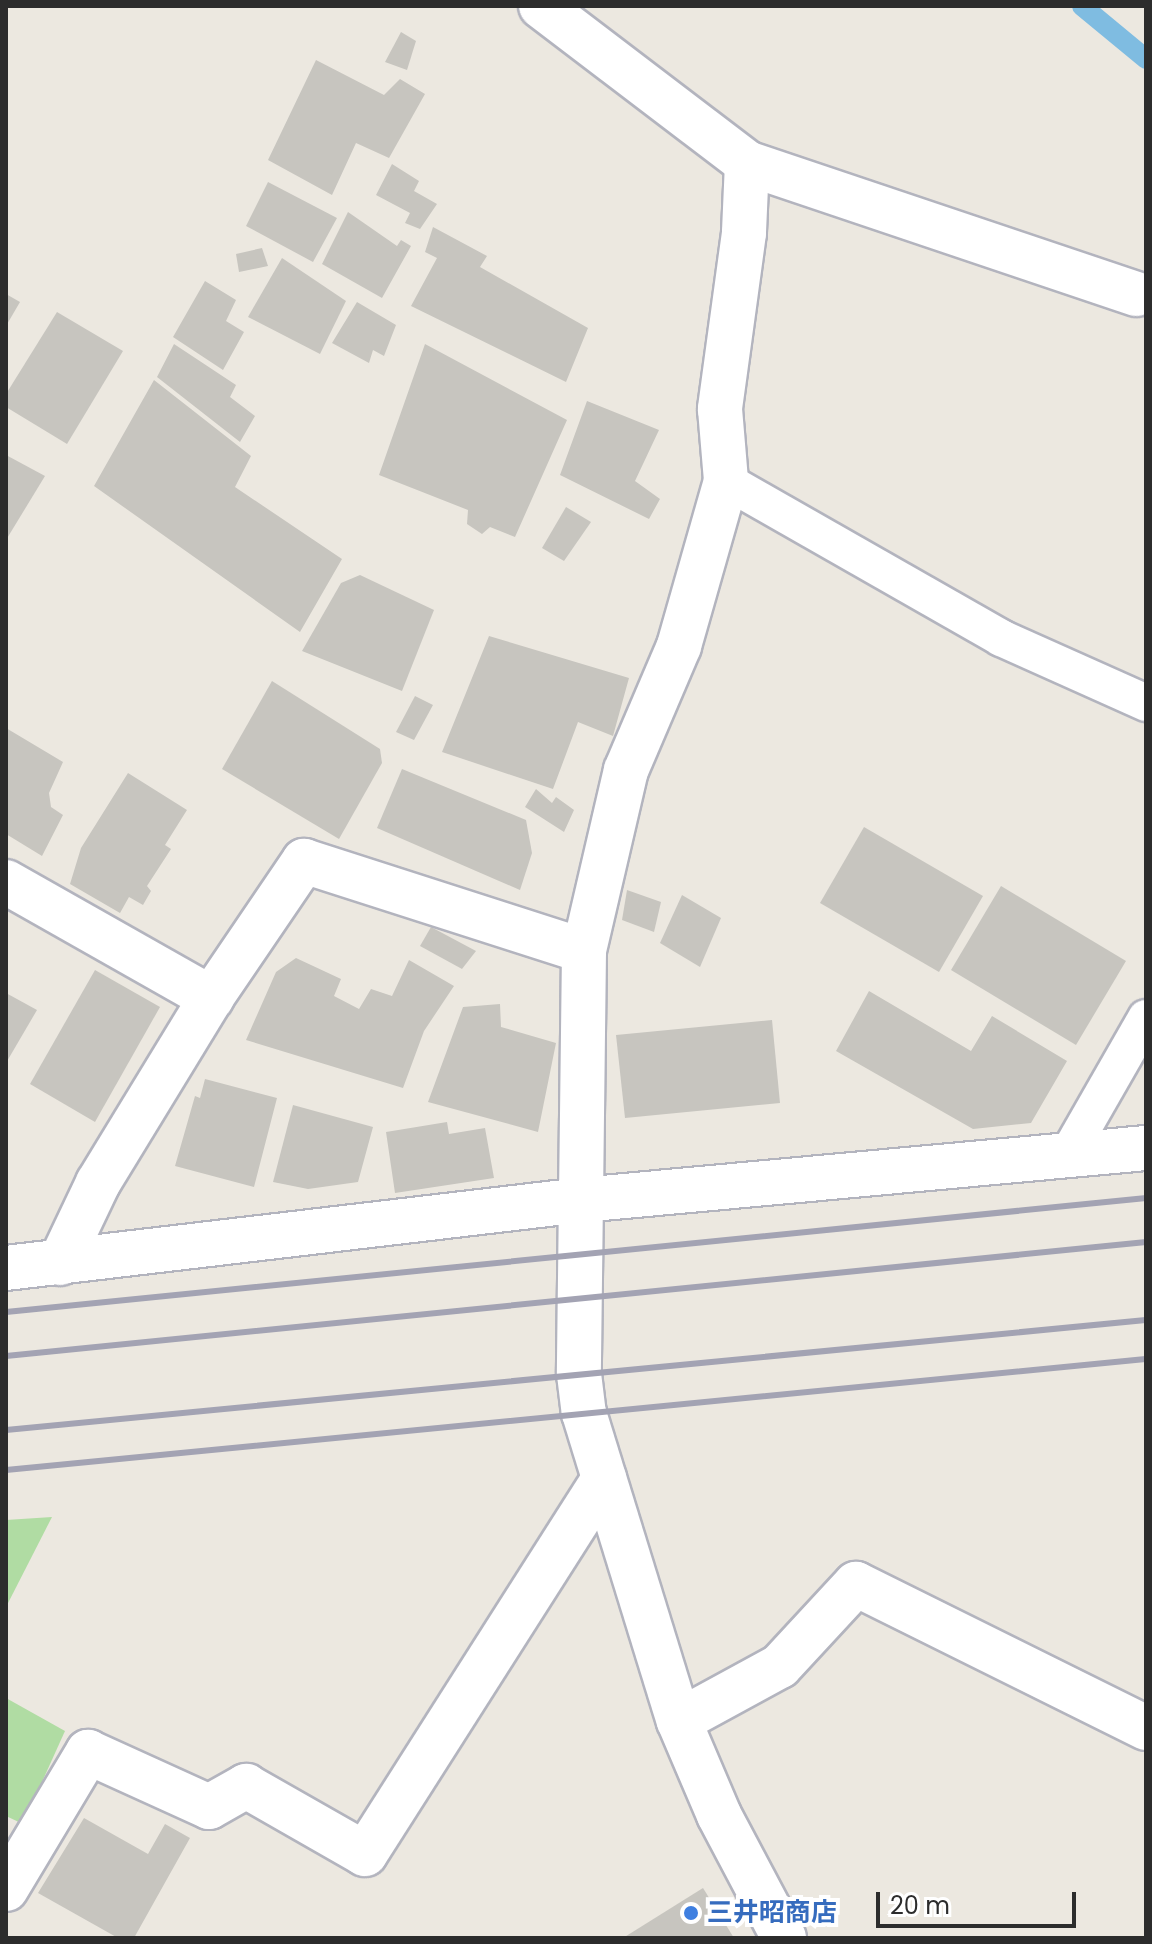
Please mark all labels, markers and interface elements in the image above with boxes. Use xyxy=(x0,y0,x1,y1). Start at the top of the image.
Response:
scale bar xyxy=(880,1876,1080,1926)
text: 20 m xyxy=(890,1889,950,1922)
place label: 三井昭商店 xyxy=(707,1897,837,1929)
marker: 三井昭商店 xyxy=(682,1904,700,1922)

